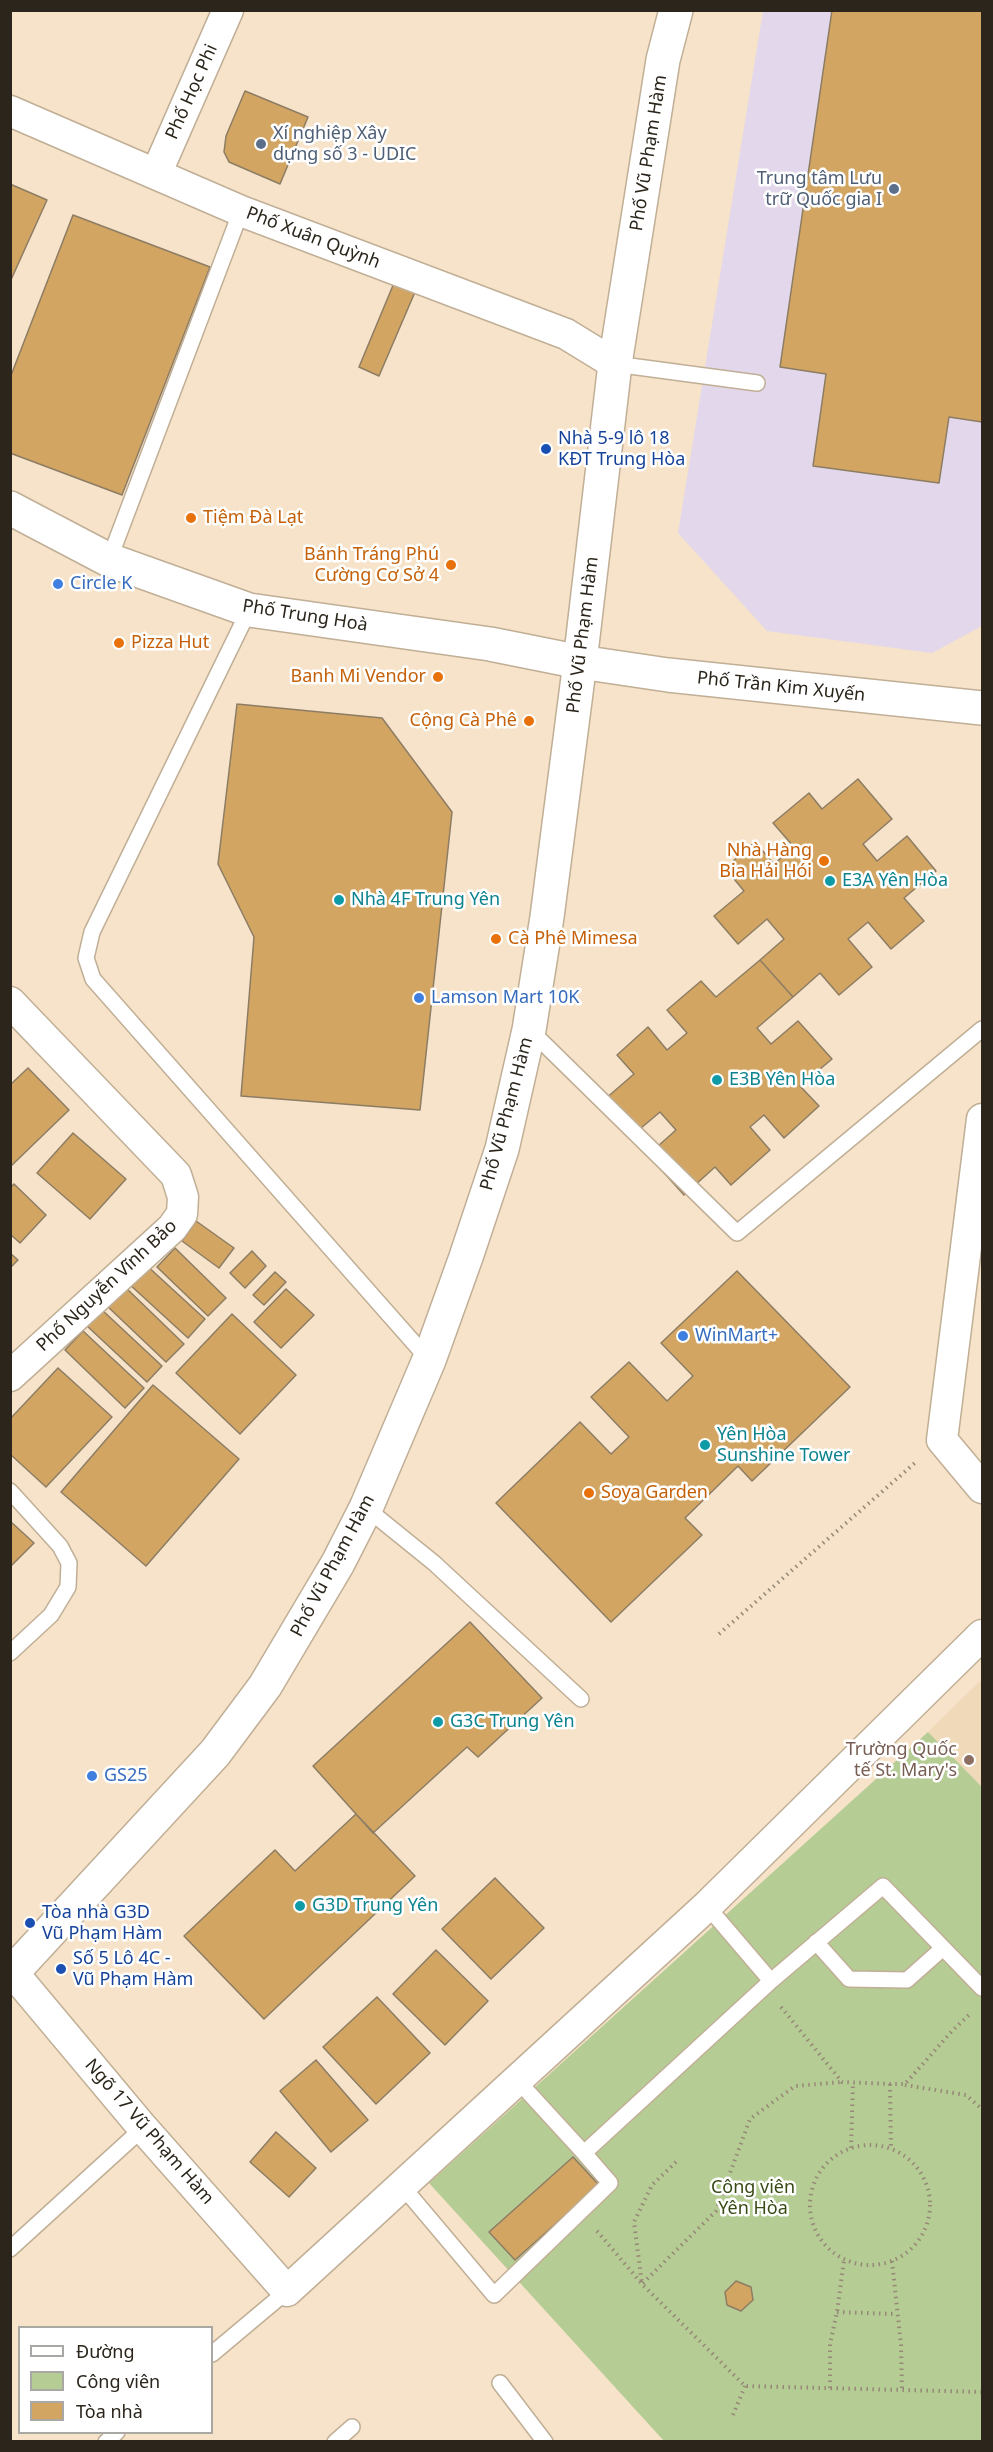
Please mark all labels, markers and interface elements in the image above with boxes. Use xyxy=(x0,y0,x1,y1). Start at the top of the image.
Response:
street label: Phố Học Phi xyxy=(161,41,223,143)
street label: Phố Vũ Phạm Hàm xyxy=(626,73,672,233)
place label: Xí nghiệp Xây dựng số 3 - UDIC xyxy=(273,123,416,166)
marker: Xí nghiệp Xây dựng số 3 - UDIC xyxy=(254,137,268,151)
place label: Trung tâm Lưu trữ Quốc gia I xyxy=(757,168,882,210)
marker: Trung tâm Lưu trữ Quốc gia I xyxy=(887,182,901,196)
street label: Phố Xuân Quỳnh xyxy=(243,203,383,273)
place label: Nhà 5-9 lô 18 KĐT Trung Hòa xyxy=(558,428,685,470)
marker: Nhà 5-9 lô 18 KĐT Trung Hòa xyxy=(539,442,553,456)
place label: Tiệm Đà Lạt xyxy=(203,507,303,529)
marker: Tiệm Đà Lạt xyxy=(184,511,198,525)
place label: Bánh Tráng Phú Cường Cơ Sở 4 xyxy=(304,544,439,586)
street label: Phố Vũ Phạm Hàm xyxy=(563,555,603,715)
marker: Bánh Tráng Phú Cường Cơ Sở 4 xyxy=(444,558,458,572)
place label: Circle K xyxy=(70,573,132,595)
marker: Circle K xyxy=(51,577,65,591)
street label: Phố Trung Hoà xyxy=(241,595,369,637)
place label: Pizza Hut xyxy=(131,632,209,654)
marker: Pizza Hut xyxy=(112,636,126,650)
place label: Banh Mi Vendor xyxy=(291,666,426,688)
street label: Phố Trần Kim Xuyến xyxy=(696,667,866,707)
marker: Banh Mi Vendor xyxy=(431,670,445,684)
place label: Cộng Cà Phê xyxy=(410,710,517,732)
marker: Cộng Cà Phê xyxy=(522,714,536,728)
place label: Nhà Hàng Bia Hải Hói xyxy=(719,840,812,882)
marker: Nhà Hàng Bia Hải Hói xyxy=(817,854,831,868)
place label: E3A Yên Hòa xyxy=(842,870,948,892)
marker: E3A Yên Hòa xyxy=(823,874,837,888)
place label: Nhà 4F Trung Yên xyxy=(351,889,500,911)
marker: Nhà 4F Trung Yên xyxy=(332,893,346,907)
place label: Cà Phê Mimesa xyxy=(508,928,638,950)
marker: Cà Phê Mimesa xyxy=(489,932,503,946)
place label: Lamson Mart 10K xyxy=(431,987,579,1009)
marker: Lamson Mart 10K xyxy=(412,991,426,1005)
street label: Phố Vũ Phạm Hàm xyxy=(476,1035,538,1193)
place label: E3B Yên Hòa xyxy=(729,1069,835,1091)
marker: E3B Yên Hòa xyxy=(710,1073,724,1087)
street label: Phố Nguyễn Vĩnh Bảo xyxy=(32,1215,182,1357)
place label: WinMart+ xyxy=(695,1325,778,1347)
marker: WinMart+ xyxy=(676,1329,690,1343)
place label: Yên Hòa Sunshine Tower xyxy=(717,1424,850,1466)
marker: Yên Hòa Sunshine Tower xyxy=(698,1438,712,1452)
place label: Soya Garden xyxy=(601,1482,708,1504)
marker: Soya Garden xyxy=(582,1486,596,1500)
street label: Phố Vũ Phạm Hàm xyxy=(286,1491,380,1641)
place label: G3C Trung Yên xyxy=(450,1711,575,1733)
marker: G3C Trung Yên xyxy=(431,1715,445,1729)
place label: Trường Quốc tế St. Mary's xyxy=(846,1739,957,1782)
marker: Trường Quốc tế St. Mary's xyxy=(962,1753,976,1767)
place label: GS25 xyxy=(104,1765,148,1787)
marker: GS25 xyxy=(85,1769,99,1783)
place label: G3D Trung Yên xyxy=(312,1895,438,1917)
marker: G3D Trung Yên xyxy=(293,1899,307,1913)
place label: Tòa nhà G3D Vũ Phạm Hàm xyxy=(42,1902,162,1944)
marker: Tòa nhà G3D Vũ Phạm Hàm xyxy=(23,1916,37,1930)
place label: Số 5 Lô 4C - Vũ Phạm Hàm xyxy=(73,1948,193,1990)
marker: Số 5 Lô 4C - Vũ Phạm Hàm xyxy=(54,1962,68,1976)
street label: Ngõ 17 Vũ Phạm Hàm xyxy=(80,2055,218,2209)
park label: Công viên Yên Hòa xyxy=(711,2177,795,2220)
legend xyxy=(18,2326,213,2434)
text: Đường xyxy=(76,2339,135,2363)
text: Công viên xyxy=(76,2369,160,2393)
text: Tòa nhà xyxy=(76,2399,143,2423)

